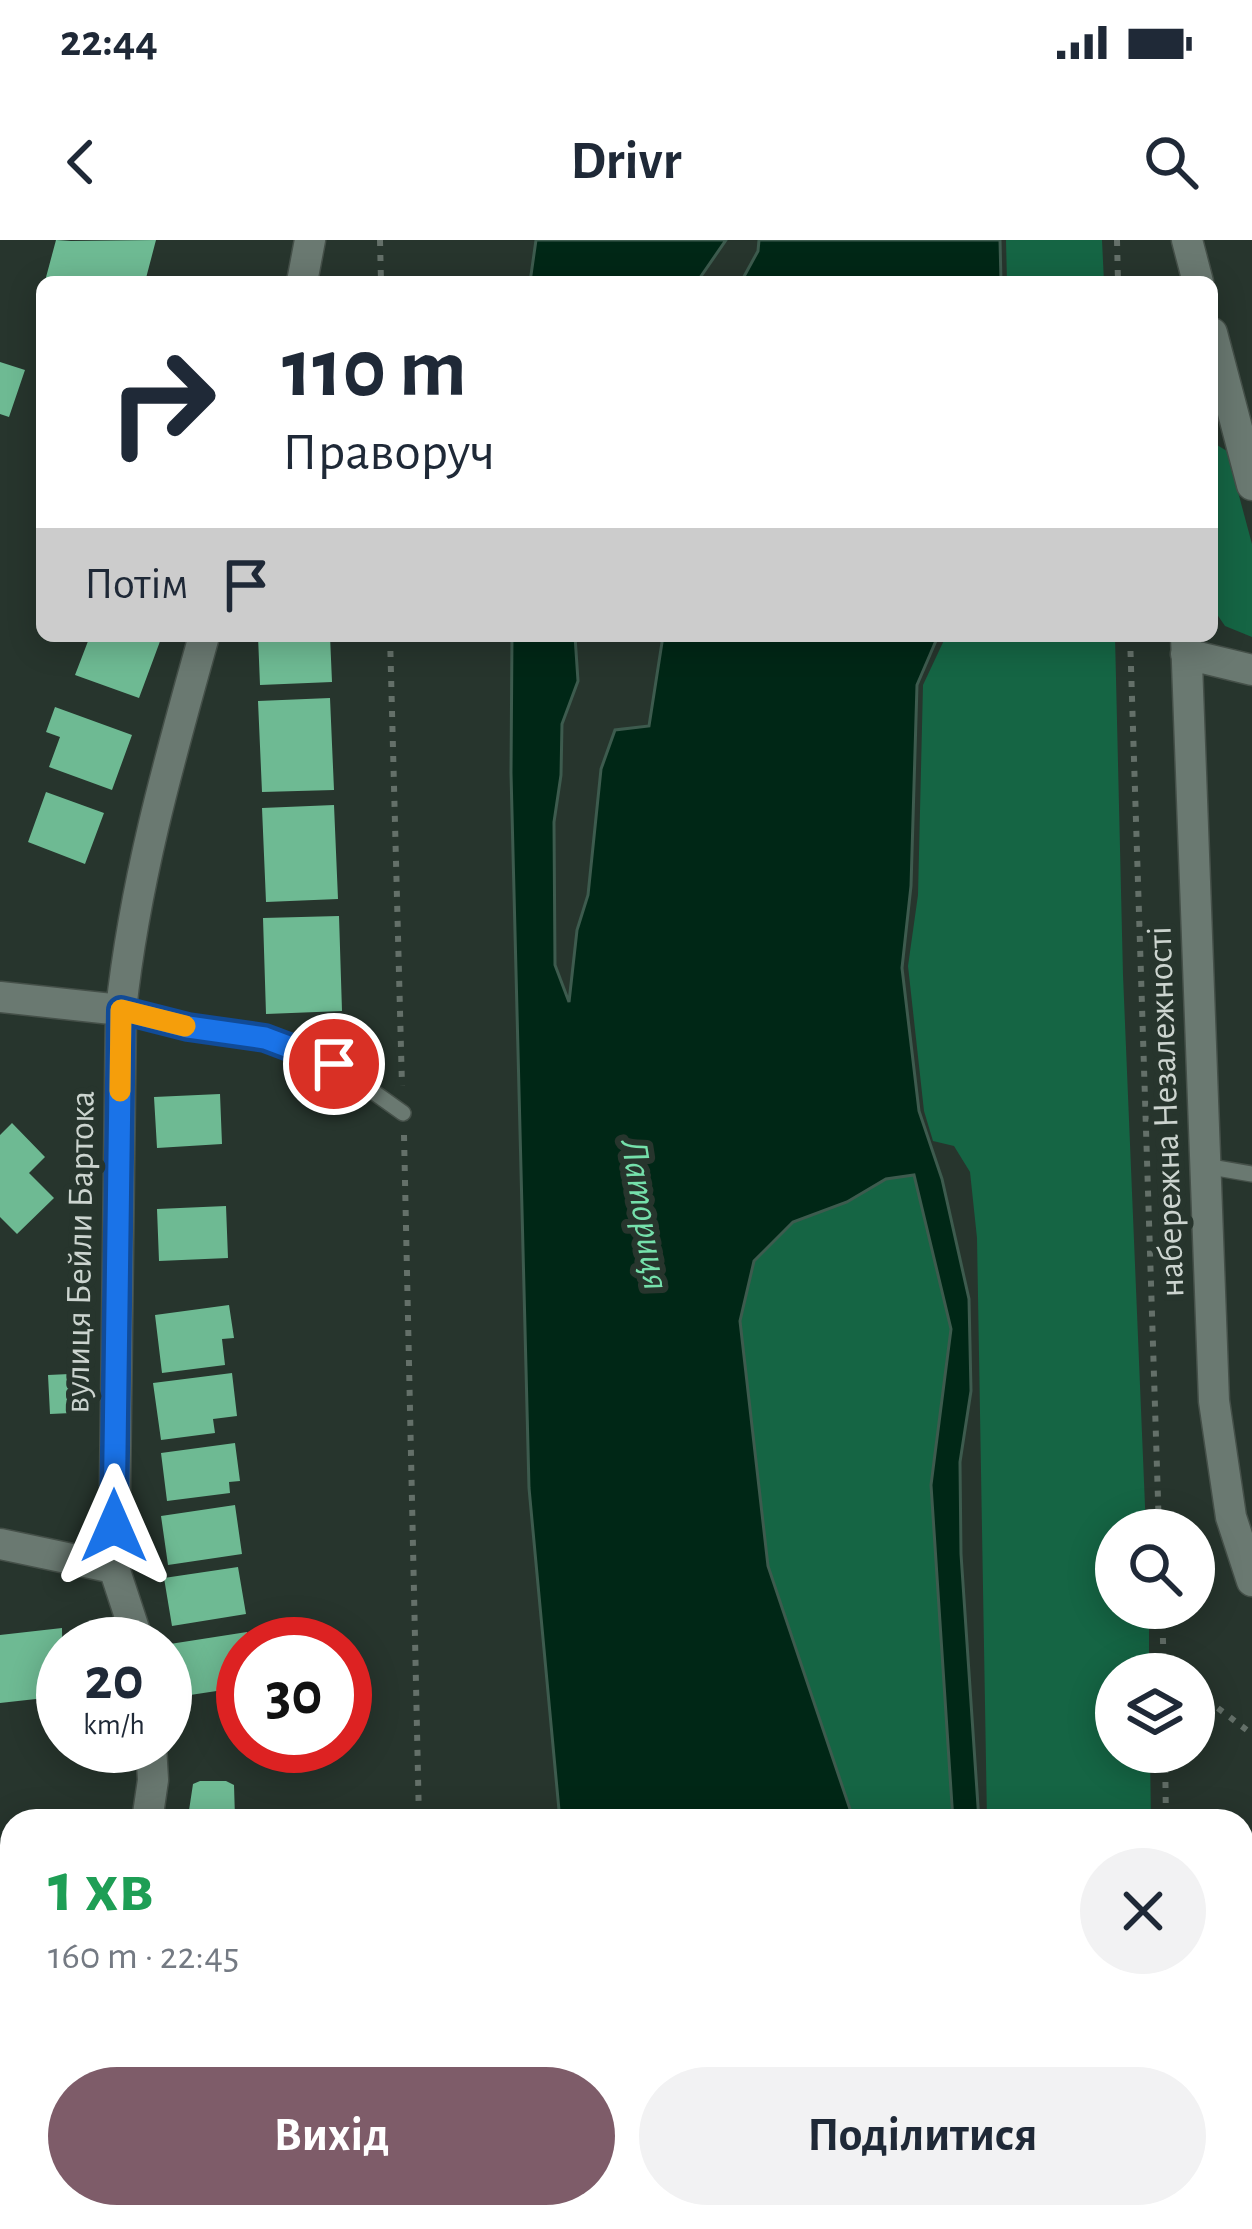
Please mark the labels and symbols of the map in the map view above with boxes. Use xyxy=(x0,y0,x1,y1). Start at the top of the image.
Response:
street label: набережна Незалежності xyxy=(1142,926,1190,1298)
pin xyxy=(283,1013,385,1115)
street label: вулиця Бейли Бартока xyxy=(59,1090,101,1414)
water label: Латориця xyxy=(613,1135,676,1293)
position arrow xyxy=(51,1463,177,1589)
speed limit sign: 30 xyxy=(216,1617,372,1773)

